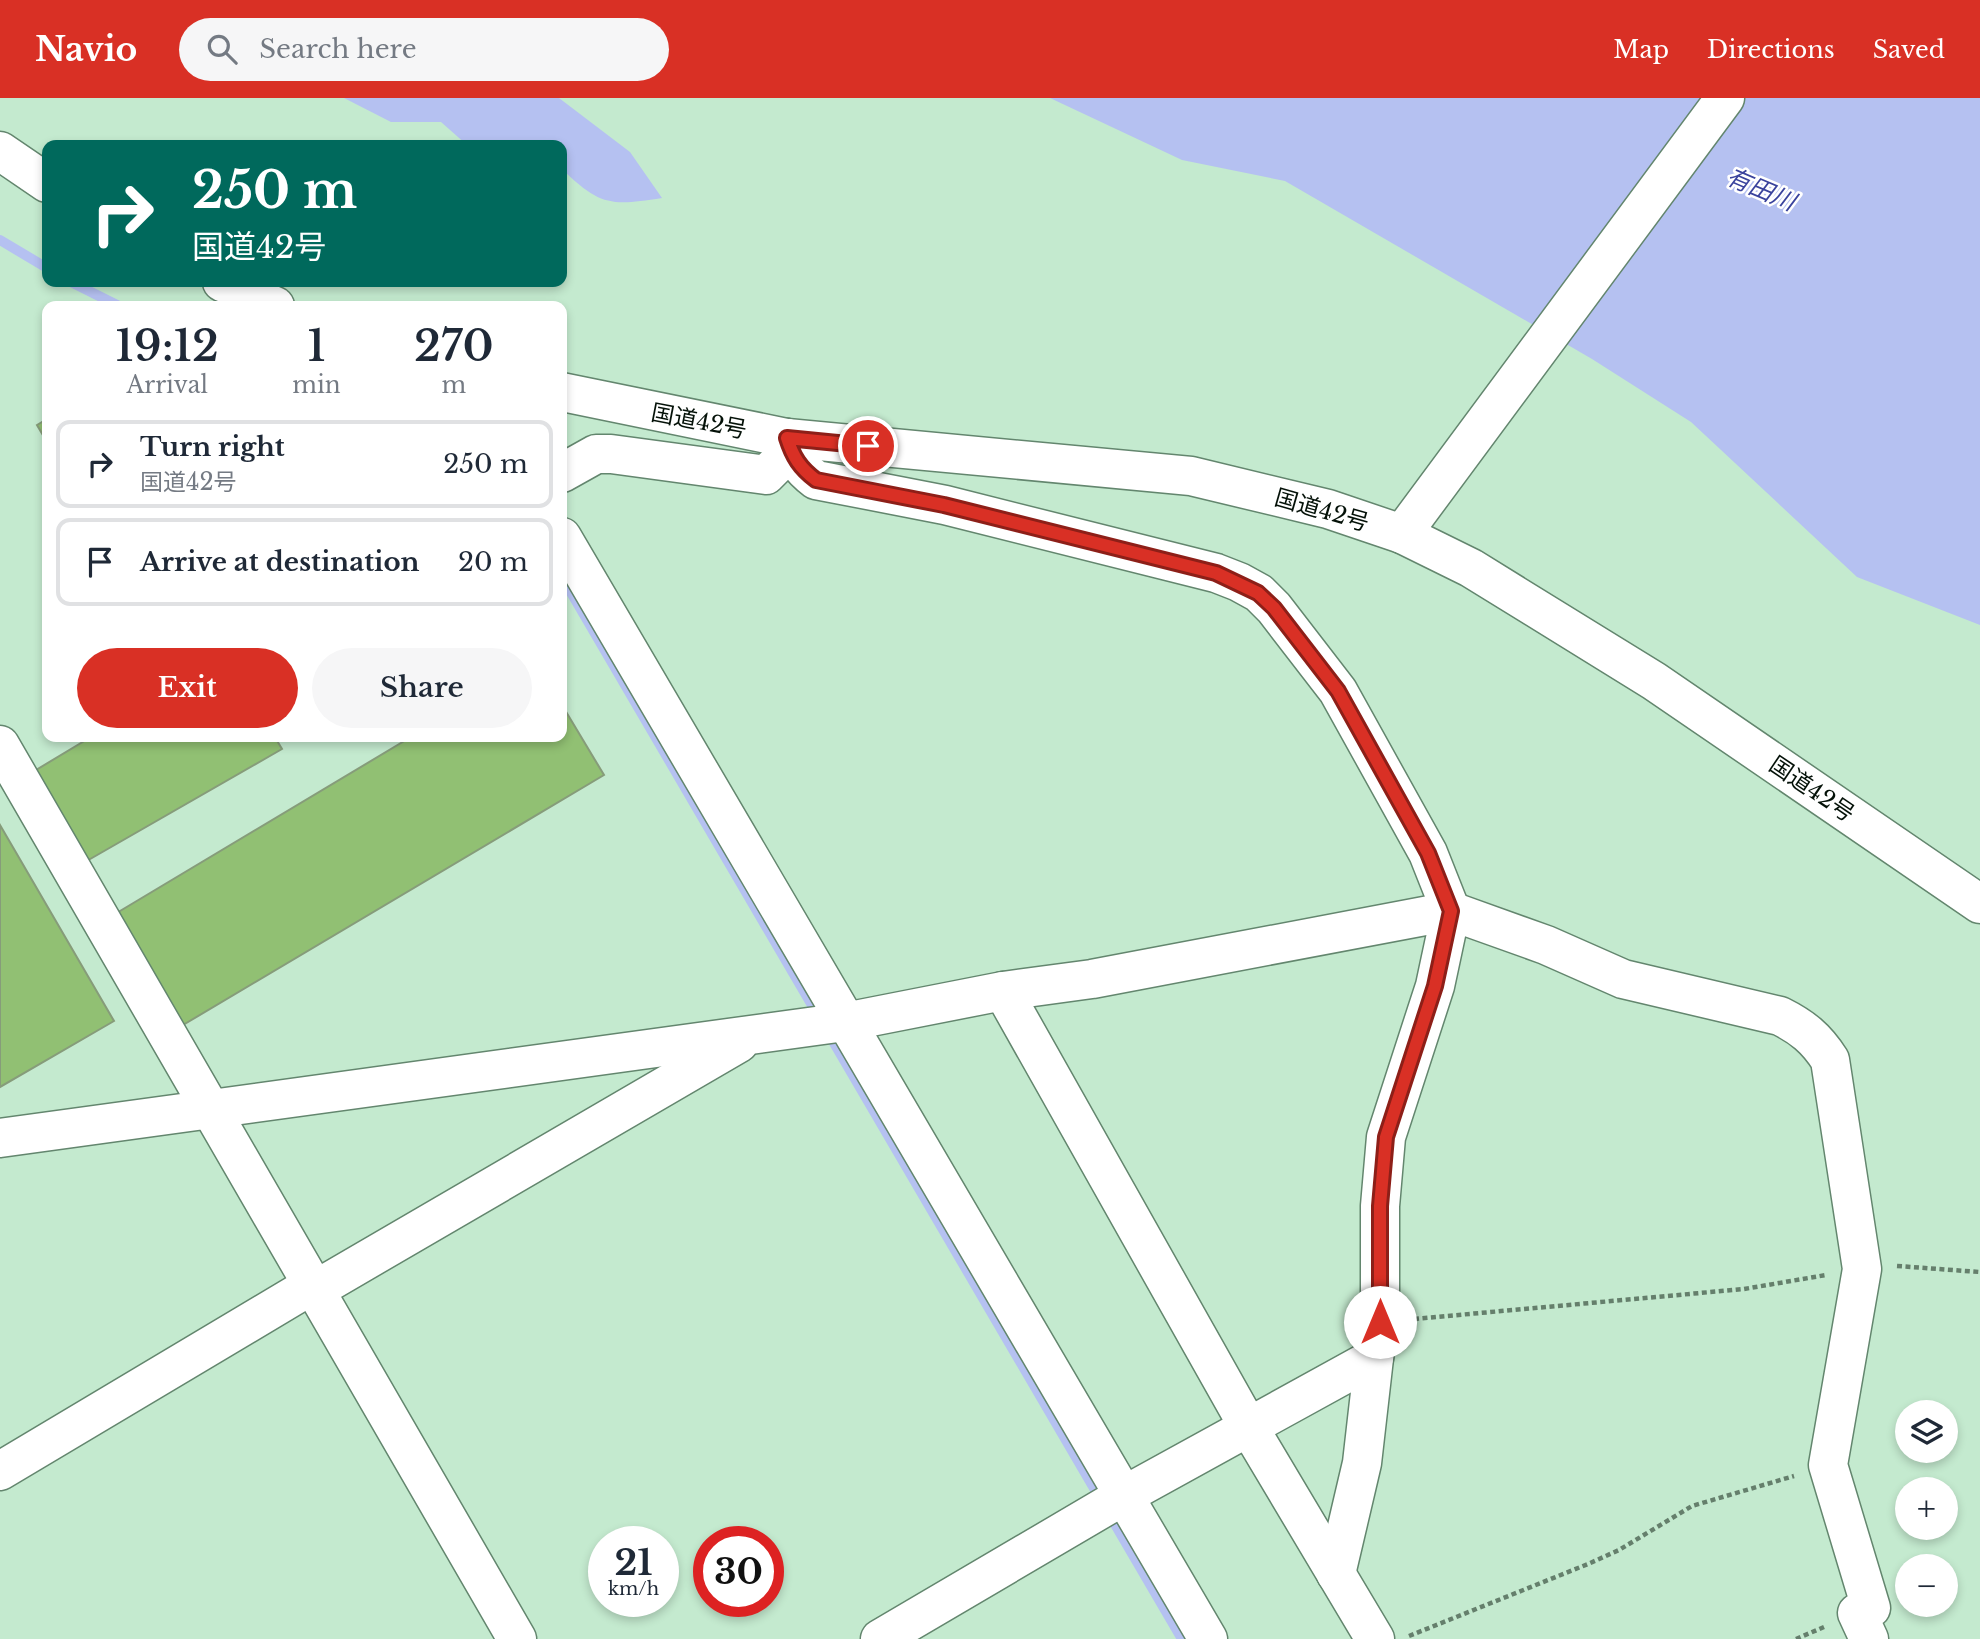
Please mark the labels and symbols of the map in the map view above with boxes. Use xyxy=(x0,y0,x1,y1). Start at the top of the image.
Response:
water label: 有田川 xyxy=(1722,162,1803,218)
street label: 国道42号 xyxy=(649,398,749,444)
pin xyxy=(838,416,898,476)
street label: 国道42号 xyxy=(1272,483,1372,537)
street label: 国道42号 xyxy=(1764,750,1860,828)
position arrow xyxy=(1343,1285,1417,1359)
speed limit sign: 30 xyxy=(693,1526,784,1617)

